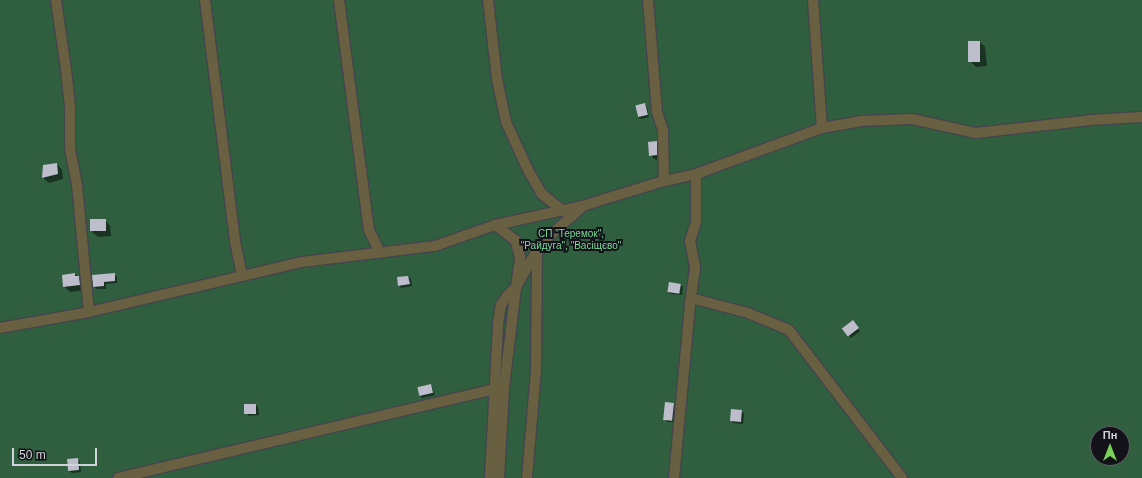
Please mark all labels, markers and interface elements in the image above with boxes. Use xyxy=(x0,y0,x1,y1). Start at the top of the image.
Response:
park label: СП "Теремок", "Райдуга", "Васіщєво" xyxy=(521,227,621,250)
north arrow xyxy=(1090,426,1130,466)
text: Пн xyxy=(1103,429,1117,441)
scale bar xyxy=(14,440,99,466)
text: 50 m xyxy=(19,448,46,462)

